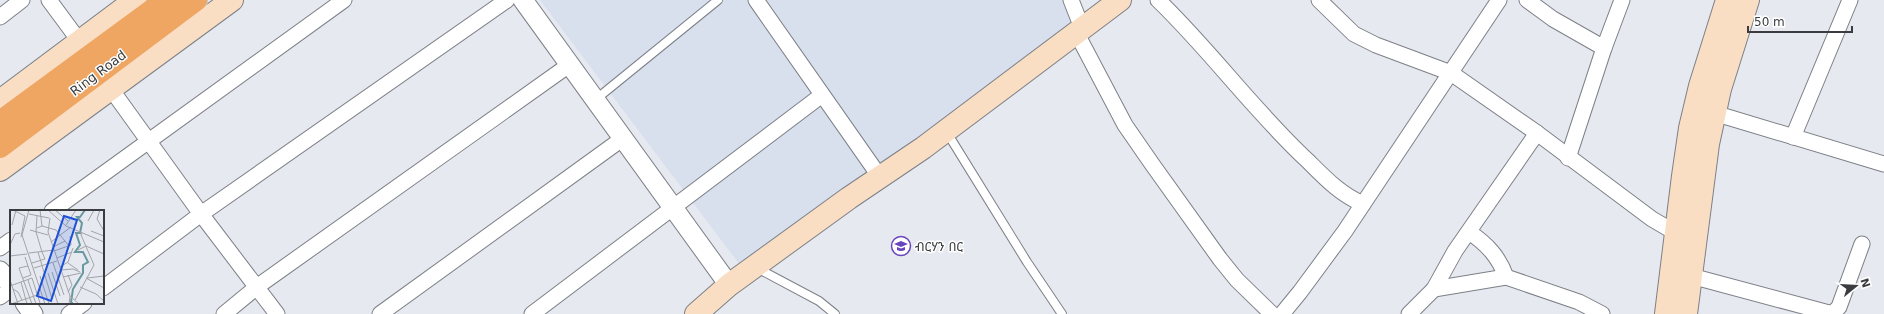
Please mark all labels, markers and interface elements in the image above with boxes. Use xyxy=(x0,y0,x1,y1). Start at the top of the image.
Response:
scale bar xyxy=(1748,8,1852,34)
text: 50 m xyxy=(1754,15,1785,29)
street label: Ring Road xyxy=(67,47,129,99)
inset map xyxy=(10,210,104,304)
school or university icon: ብርሃን በር xyxy=(890,235,912,257)
place label: ብርሃን በር xyxy=(915,239,963,254)
north arrow xyxy=(1836,266,1876,306)
text: N xyxy=(1857,277,1873,289)

